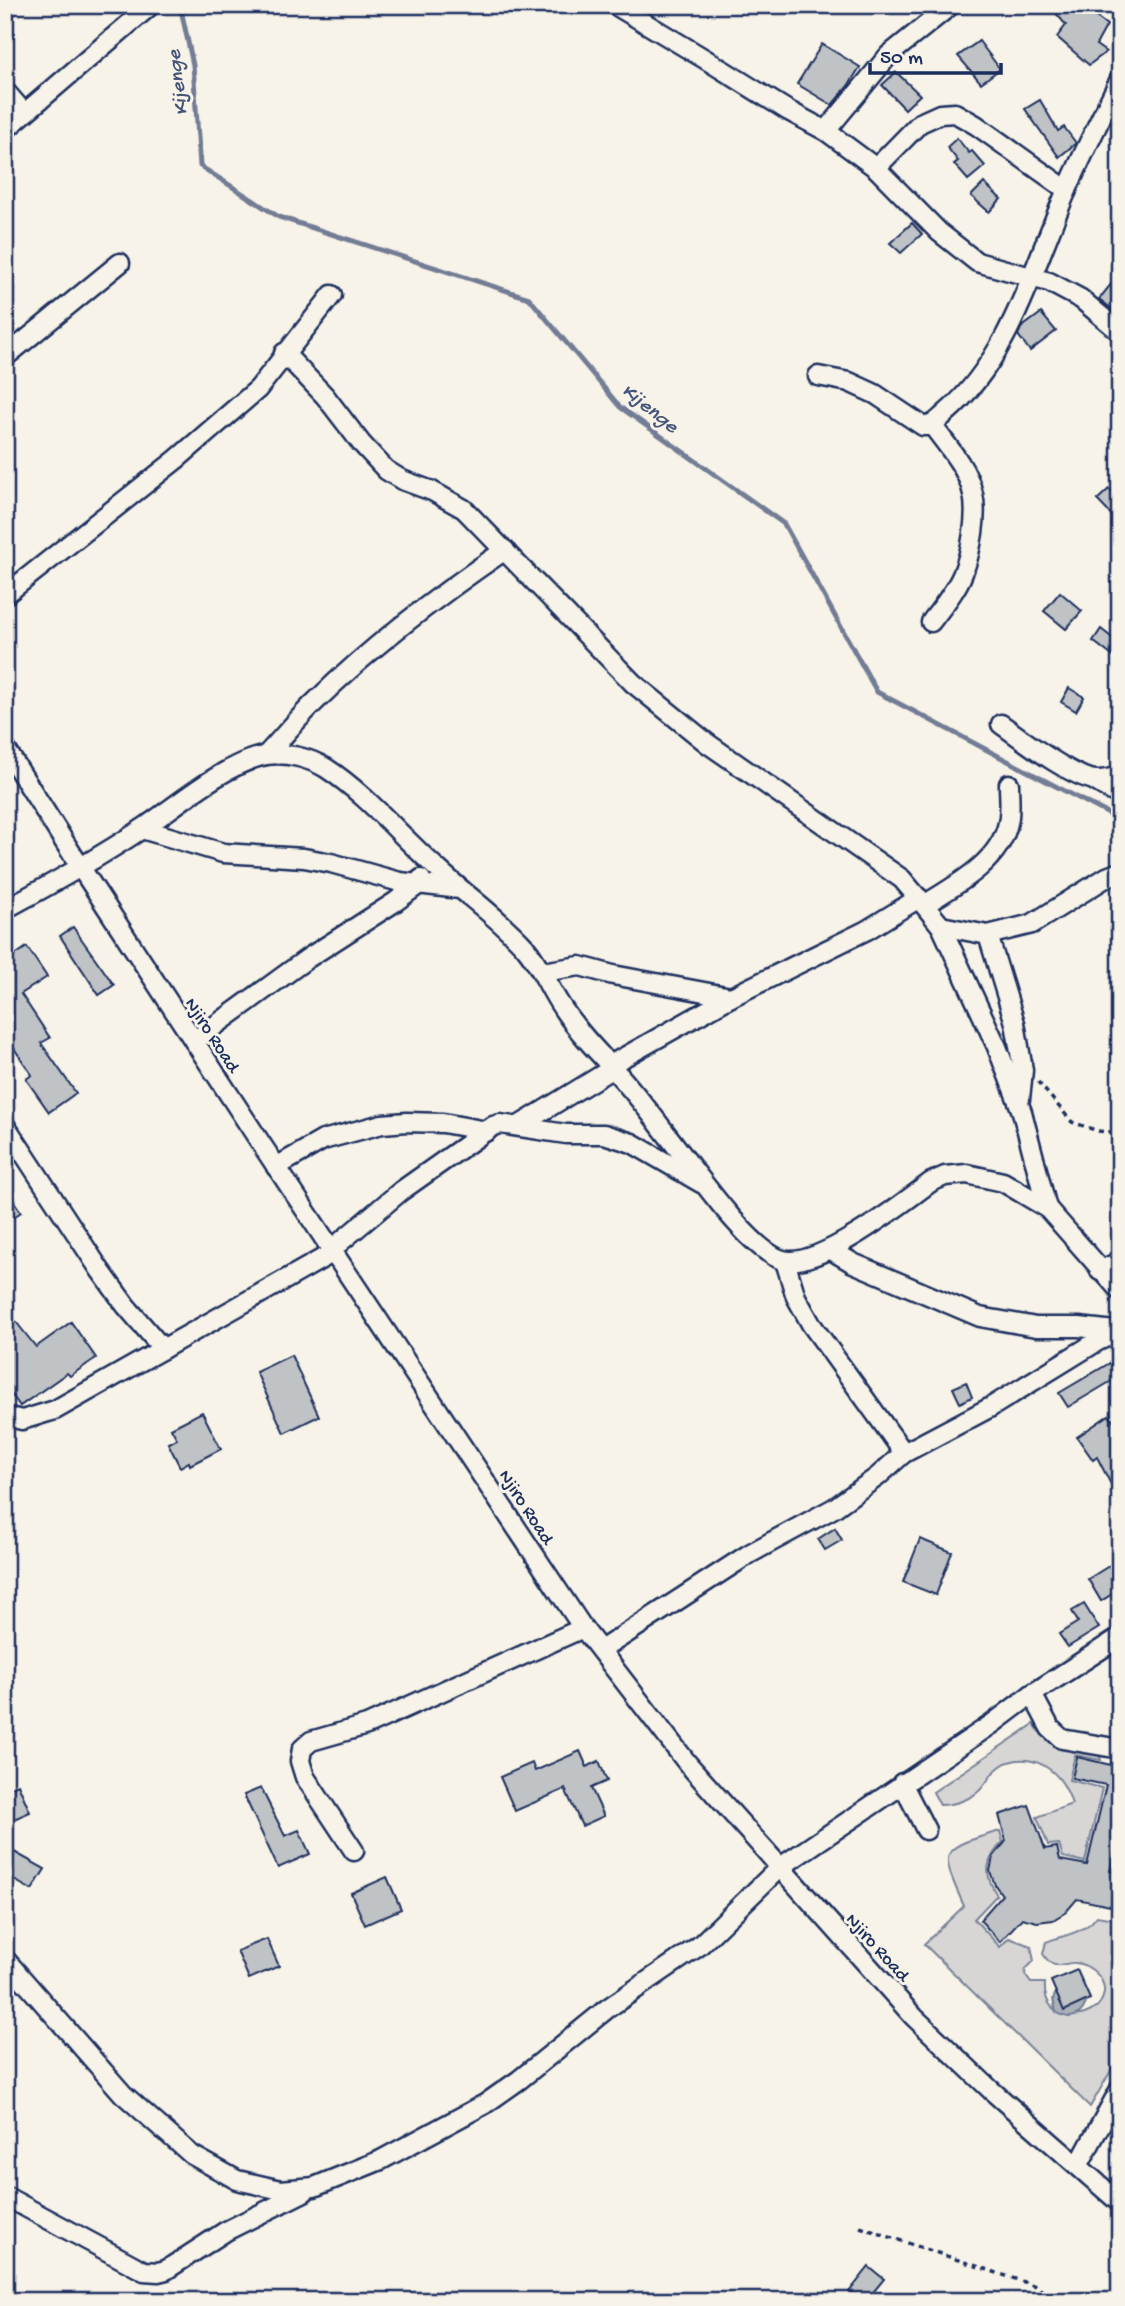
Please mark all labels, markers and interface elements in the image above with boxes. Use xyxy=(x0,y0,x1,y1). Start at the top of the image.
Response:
scale bar xyxy=(870,32,1001,76)
water label: Kijenge xyxy=(163,47,196,117)
text: 50 m xyxy=(880,47,923,72)
water label: Kijenge xyxy=(615,379,683,441)
street label: Njiro Road xyxy=(178,994,245,1079)
street label: Njiro Road xyxy=(492,1466,559,1551)
street label: Njiro Road xyxy=(840,1909,915,1989)

